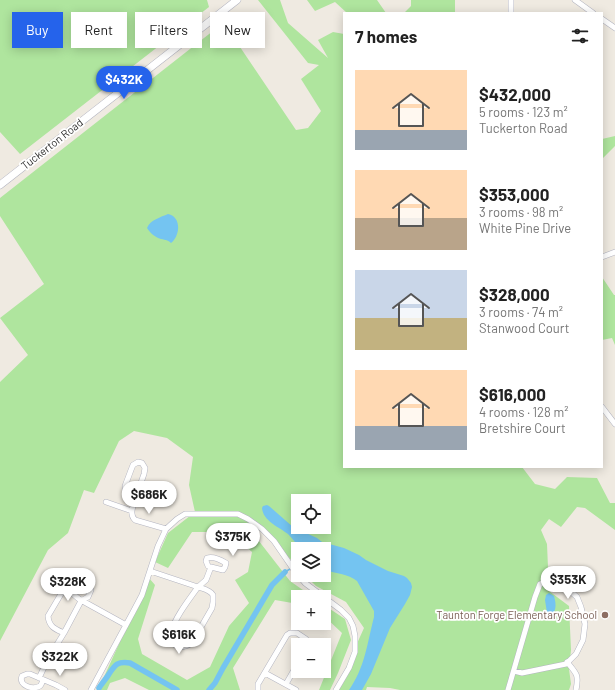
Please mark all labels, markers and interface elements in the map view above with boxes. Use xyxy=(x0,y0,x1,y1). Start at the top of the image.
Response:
chip: Buy xyxy=(12,12,63,48)
chip: Rent xyxy=(71,12,127,48)
chip: Filters xyxy=(135,12,202,48)
chip: New xyxy=(210,12,265,48)
icon: filters xyxy=(569,25,591,47)
text: 7 homes xyxy=(355,26,417,46)
pin: $432K xyxy=(96,66,152,100)
text: $432K xyxy=(105,71,143,87)
text: $432,000 xyxy=(479,84,551,104)
icon: home xyxy=(387,86,435,134)
text: 5 rooms · 123 m² xyxy=(479,104,568,120)
street label: Tuckerton Road xyxy=(18,115,85,172)
text: Tuckerton Road xyxy=(479,120,568,136)
text: $353,000 xyxy=(479,184,549,204)
icon: home xyxy=(387,186,435,234)
text: 3 rooms · 98 m² xyxy=(479,204,563,220)
text: White Pine Drive xyxy=(479,220,571,236)
text: $328,000 xyxy=(479,284,550,304)
icon: home xyxy=(387,286,435,334)
text: 3 rooms · 74 m² xyxy=(479,304,563,320)
text: Stanwood Court xyxy=(479,320,569,336)
text: $616,000 xyxy=(479,384,546,404)
icon: home xyxy=(387,386,435,434)
text: 4 rooms · 128 m² xyxy=(479,404,568,420)
text: Bretshire Court xyxy=(479,420,566,436)
pin: $686K xyxy=(121,481,177,515)
text: $686K xyxy=(131,486,167,502)
map controls xyxy=(291,494,331,678)
button: locate xyxy=(291,494,331,534)
pin: $375K xyxy=(205,523,261,557)
text: $375K xyxy=(215,528,251,544)
button: layers xyxy=(291,542,331,582)
pin: $353K xyxy=(540,566,596,600)
pin: $328K xyxy=(40,568,96,602)
text: $353K xyxy=(550,571,586,587)
text: $328K xyxy=(50,573,86,589)
button: + xyxy=(291,590,331,630)
place label: Taunton Forge Elementary School xyxy=(436,608,597,621)
marker: Taunton Forge Elementary School xyxy=(600,610,610,620)
pin: $616K xyxy=(151,621,207,655)
text: $616K xyxy=(162,626,196,642)
button: − xyxy=(291,638,331,678)
pin: $322K xyxy=(32,643,88,677)
text: $322K xyxy=(41,648,79,664)

